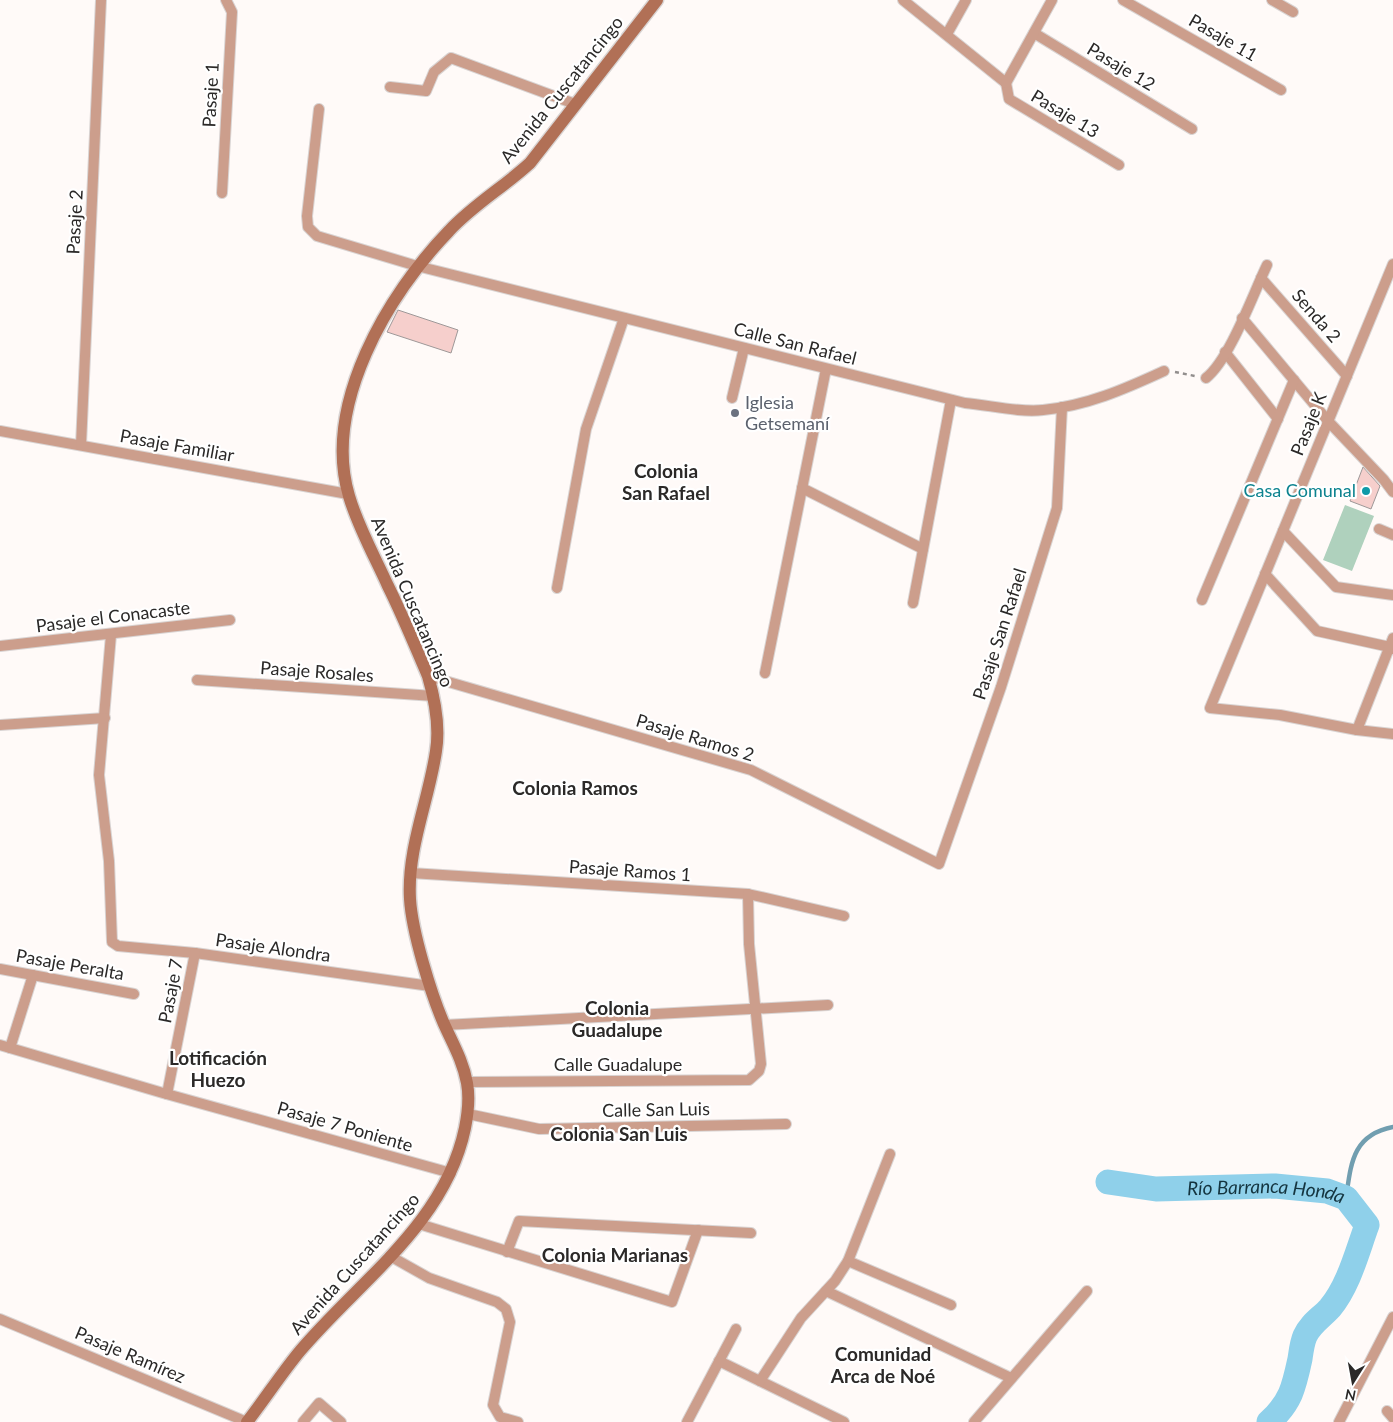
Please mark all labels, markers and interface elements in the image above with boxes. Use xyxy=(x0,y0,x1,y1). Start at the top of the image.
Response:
street label: Pasaje 11 xyxy=(1185,9,1262,66)
street label: Avenida Cuscatancingo xyxy=(495,11,627,167)
street label: Pasaje 12 xyxy=(1083,37,1160,95)
street label: Pasaje 1 xyxy=(197,62,223,128)
street label: Pasaje 13 xyxy=(1027,84,1104,142)
street label: Pasaje 2 xyxy=(61,189,87,255)
street label: Senda 2 xyxy=(1288,284,1346,346)
street label: Calle San Rafael xyxy=(732,317,859,369)
street label: Pasaje K xyxy=(1285,389,1331,459)
place label: Iglesia Getsemaní xyxy=(745,391,830,434)
marker: Iglesia Getsemaní xyxy=(729,407,741,419)
street label: Pasaje Familiar xyxy=(118,424,236,466)
district label: Colonia San Rafael xyxy=(622,459,710,504)
place label: Casa Comunal xyxy=(1244,479,1356,501)
marker: Casa Comunal xyxy=(1360,485,1372,497)
street label: Avenida Cuscatancingo xyxy=(367,513,459,690)
street label: Pasaje San Rafael xyxy=(967,565,1031,702)
street label: Pasaje el Conacaste xyxy=(34,596,191,636)
street label: Pasaje Rosales xyxy=(260,656,375,686)
street label: Pasaje Ramos 2 xyxy=(633,709,757,765)
district label: Colonia Ramos xyxy=(512,776,638,799)
street label: Pasaje Ramos 1 xyxy=(568,855,692,885)
street label: Pasaje Alondra xyxy=(214,928,332,966)
street label: Pasaje Peralta xyxy=(14,944,126,984)
street label: Pasaje 7 xyxy=(153,957,187,1025)
district label: Colonia Guadalupe xyxy=(572,996,662,1041)
district label: Lotificación Huezo xyxy=(169,1046,267,1091)
street label: Calle Guadalupe xyxy=(554,1053,682,1075)
street label: Pasaje 7 Poniente xyxy=(275,1096,416,1156)
street label: Calle San Luis xyxy=(602,1097,710,1121)
district label: Colonia San Luis xyxy=(550,1122,688,1145)
water label: Río Barranca Honda xyxy=(1187,1174,1349,1208)
street label: Avenida Cuscatancingo xyxy=(285,1188,424,1339)
district label: Colonia Marianas xyxy=(542,1243,688,1266)
street label: Pasaje Ramírez xyxy=(72,1321,189,1387)
district label: Comunidad Arca de Noé xyxy=(830,1342,935,1387)
north arrow xyxy=(1328,1357,1378,1407)
text: N xyxy=(1344,1386,1357,1405)

